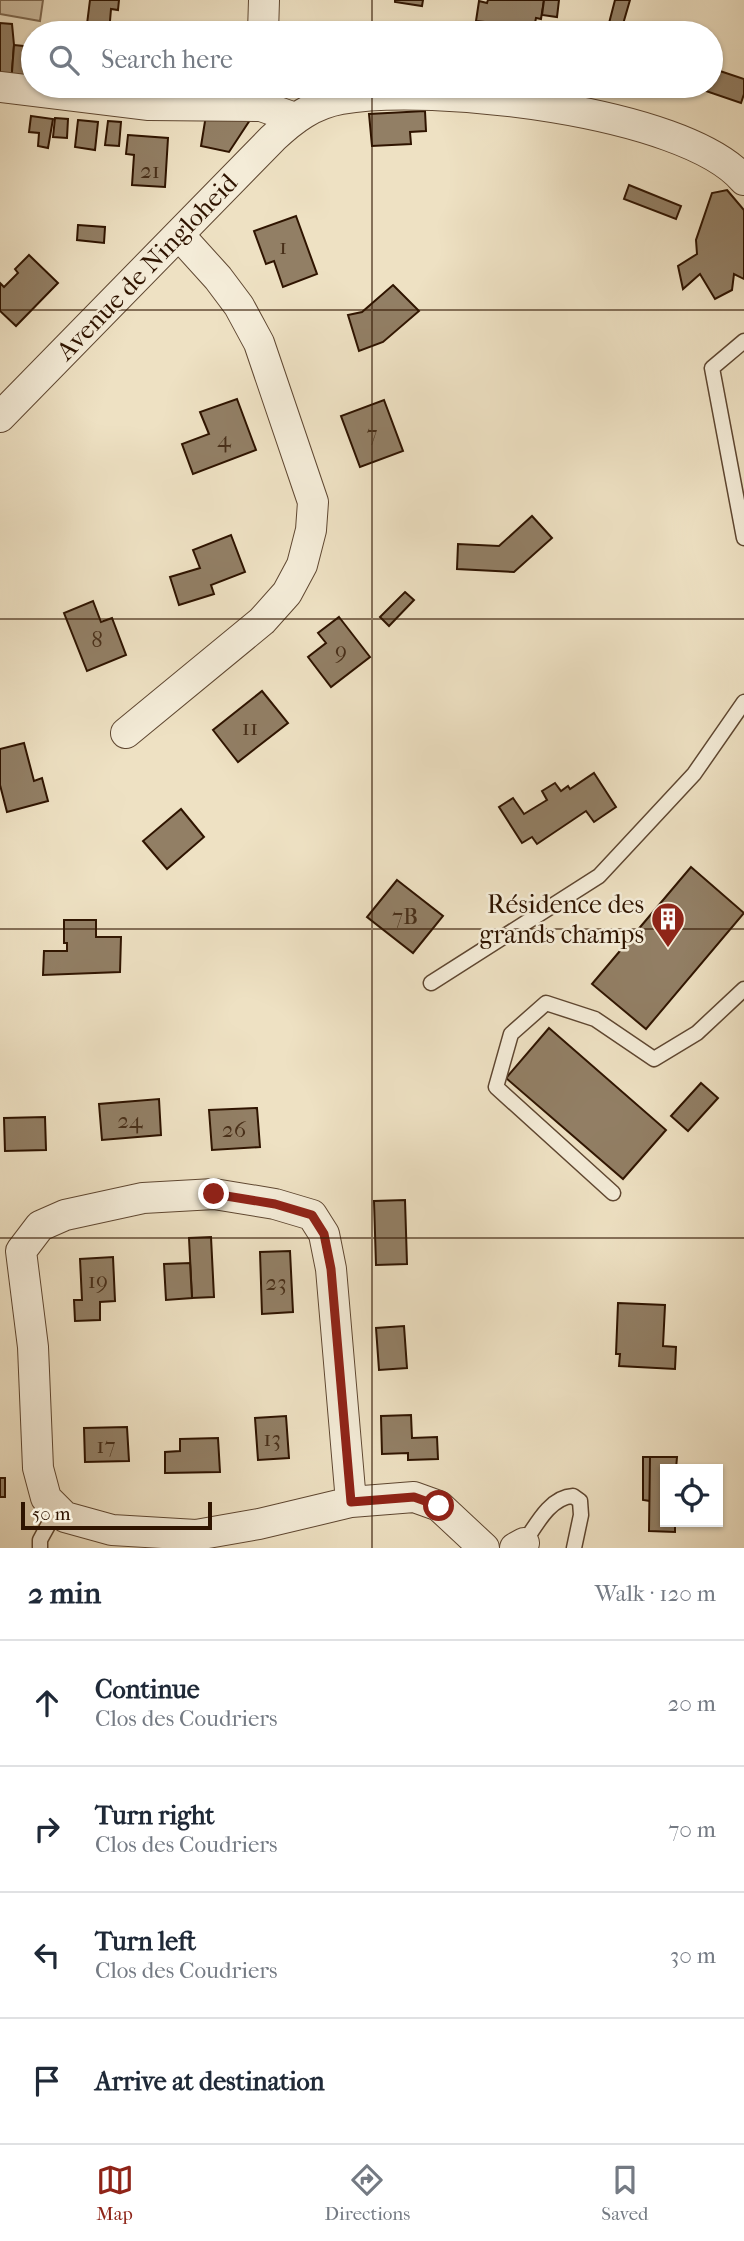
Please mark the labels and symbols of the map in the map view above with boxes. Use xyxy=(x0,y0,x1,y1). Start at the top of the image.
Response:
house number: 21 xyxy=(140,157,160,184)
street label: Avenue de Ningloheid xyxy=(49,167,245,367)
house number: 1 xyxy=(279,233,287,260)
house number: 7 xyxy=(366,420,378,447)
house number: 4 xyxy=(217,426,232,453)
house number: 8 xyxy=(91,626,103,653)
house number: 9 xyxy=(335,637,347,664)
house number: 11 xyxy=(242,714,258,741)
place label: Résidence des grands champs xyxy=(479,889,644,950)
building icon: Résidence des grands champs xyxy=(649,900,687,949)
house number: 7B xyxy=(392,903,418,930)
house number: 24 xyxy=(117,1107,144,1134)
house number: 26 xyxy=(222,1116,247,1143)
route end xyxy=(198,1178,229,1209)
house number: 19 xyxy=(88,1267,108,1294)
house number: 23 xyxy=(265,1269,287,1296)
house number: 13 xyxy=(263,1425,281,1452)
house number: 17 xyxy=(96,1432,116,1459)
route start xyxy=(423,1490,454,1521)
scale bar xyxy=(21,1499,212,1531)

